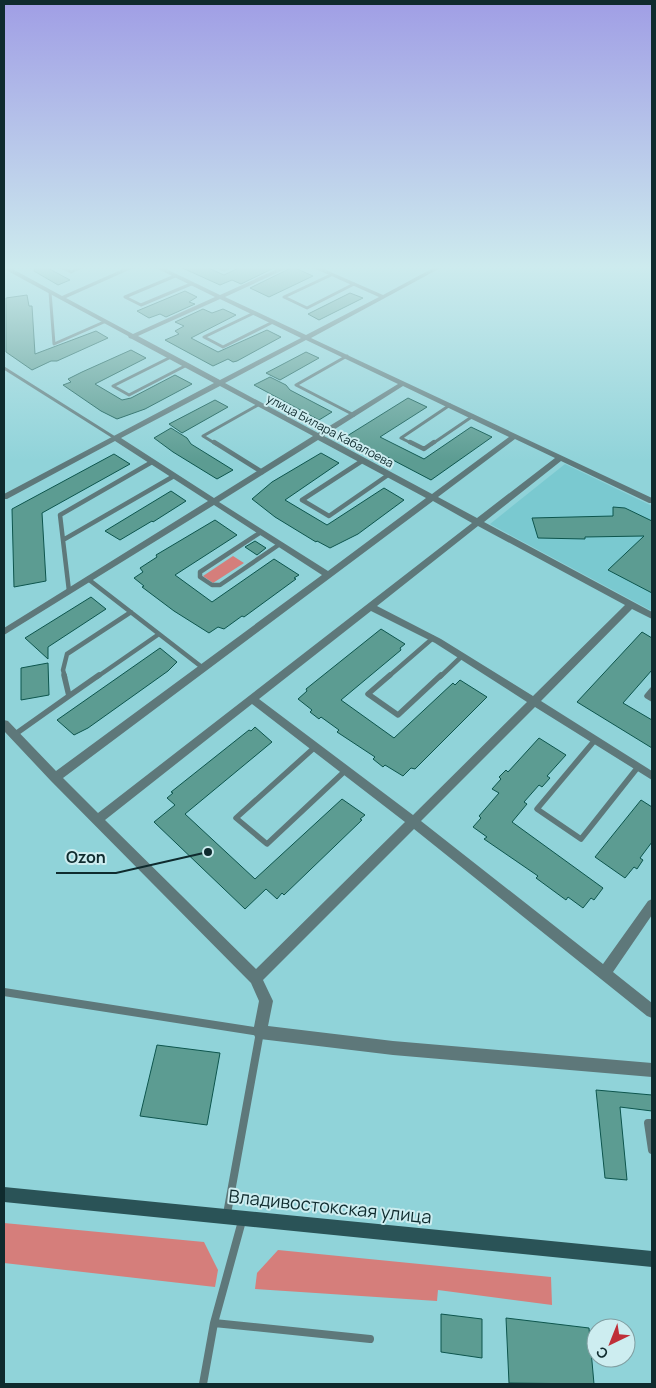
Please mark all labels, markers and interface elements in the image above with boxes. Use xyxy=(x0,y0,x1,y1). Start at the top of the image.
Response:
street label: улица Билара Кабалоева xyxy=(264,390,397,471)
callout: Ozon xyxy=(56,842,116,873)
text: Ozon xyxy=(66,846,106,868)
street label: Владивостокская улица xyxy=(227,1183,433,1229)
north arrow xyxy=(586,1318,636,1368)
text: С xyxy=(592,1342,612,1363)

